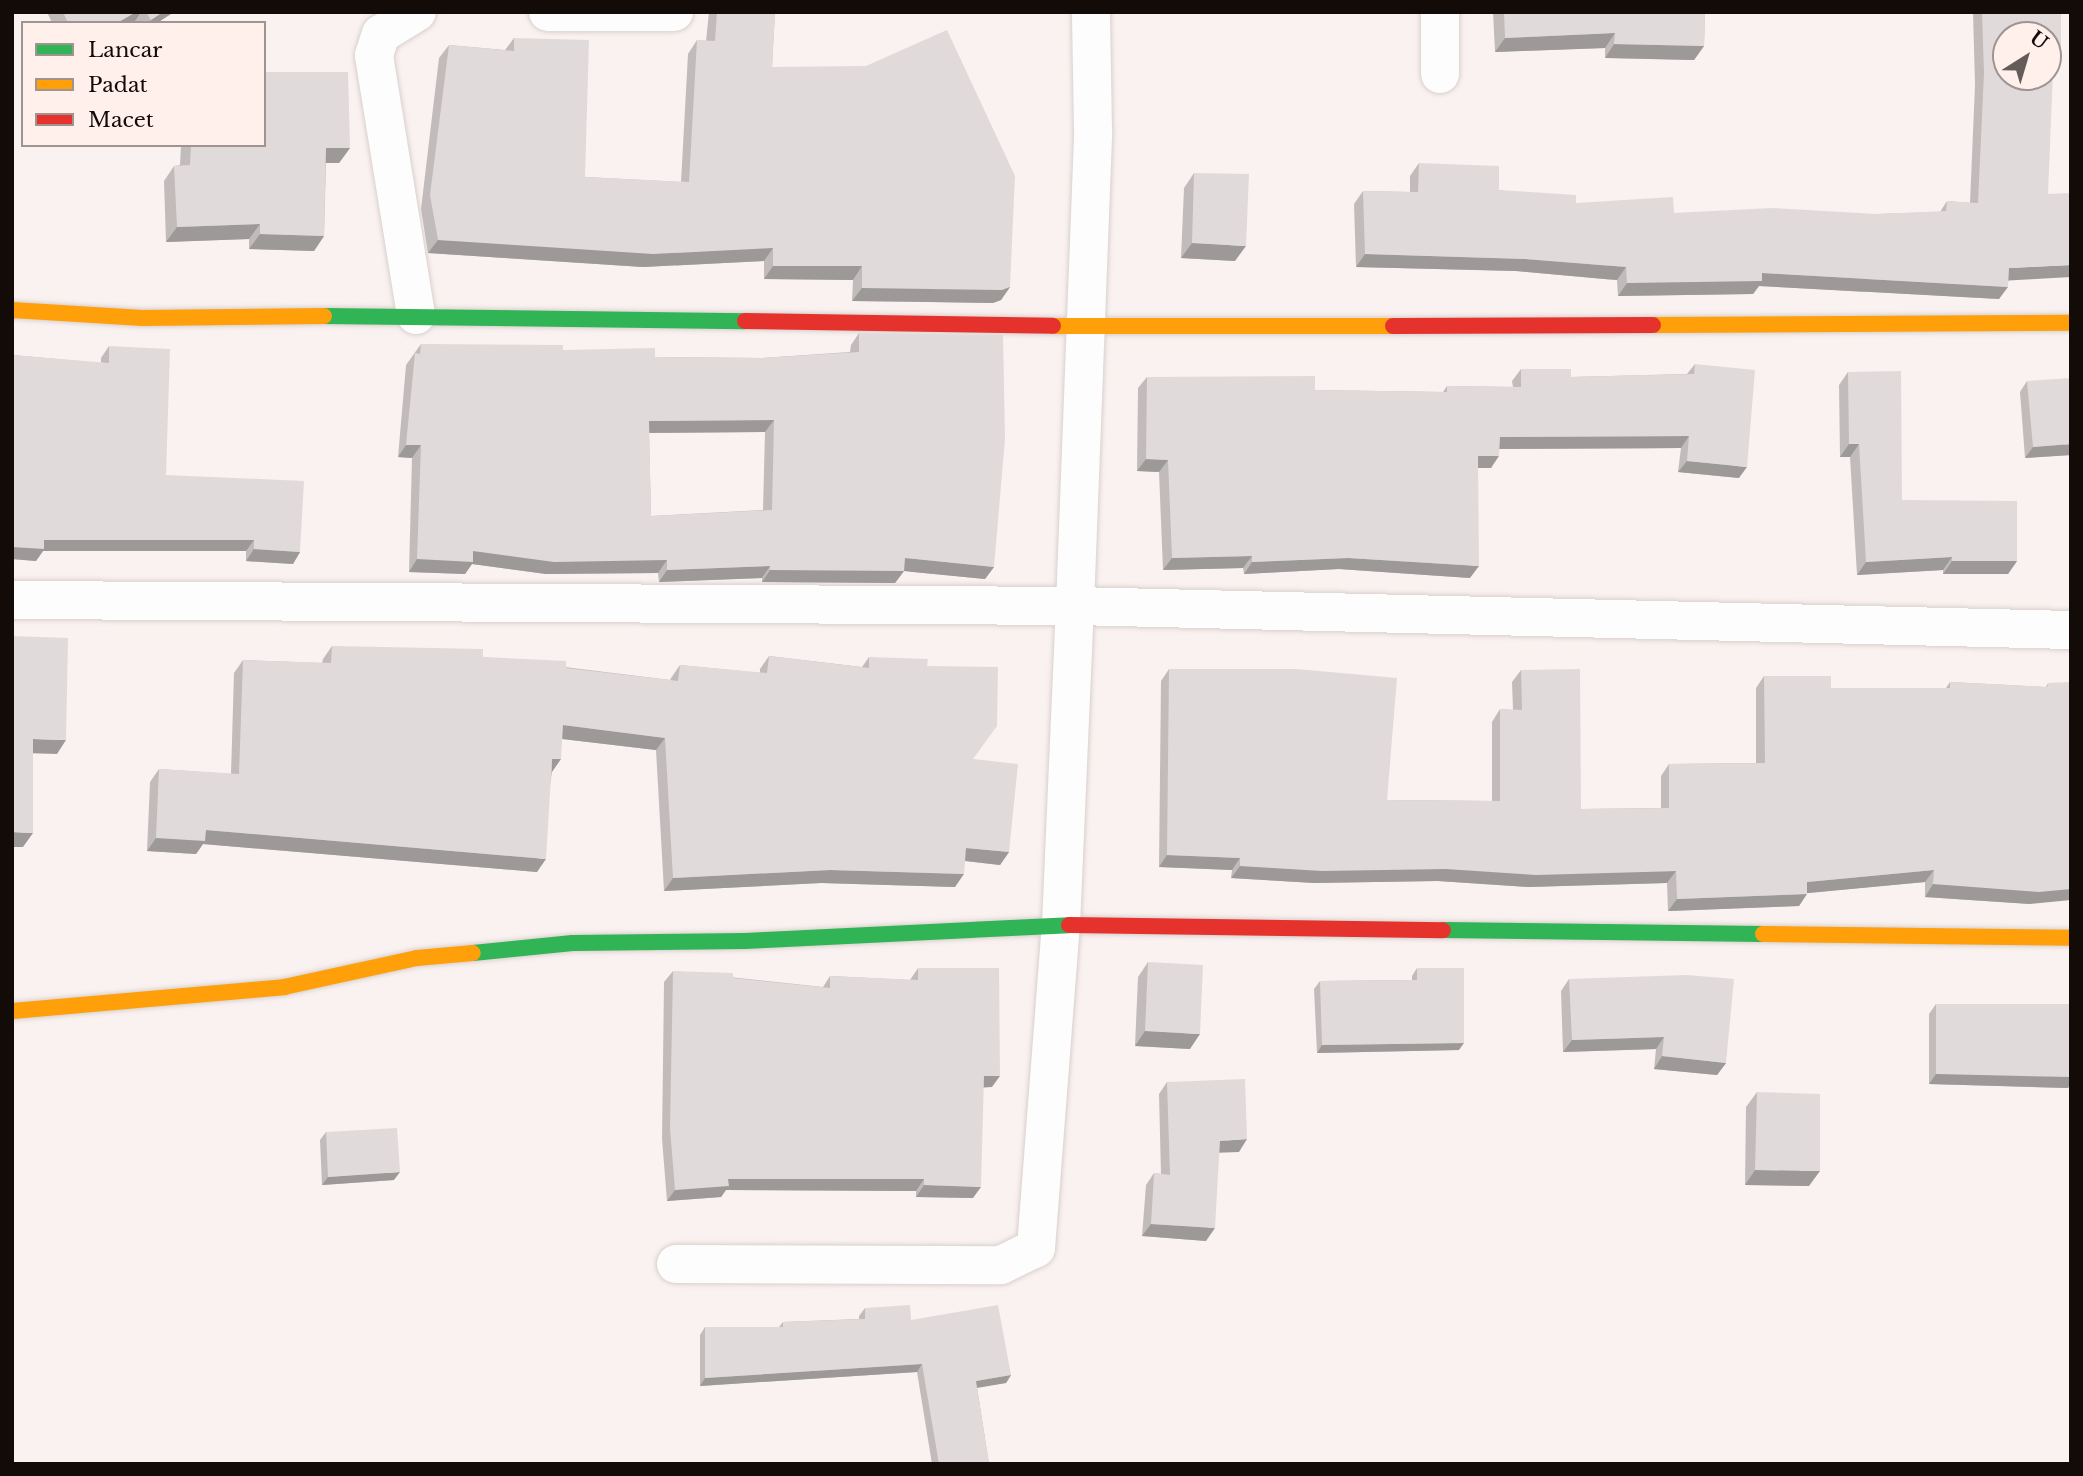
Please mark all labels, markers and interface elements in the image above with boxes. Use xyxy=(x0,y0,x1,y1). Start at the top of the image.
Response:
legend xyxy=(21,21,266,147)
north arrow xyxy=(1992,21,2062,91)
text: U xyxy=(2025,26,2052,55)
text: Lancar xyxy=(88,37,162,63)
text: Padat xyxy=(88,72,148,98)
text: Macet xyxy=(88,107,154,133)

